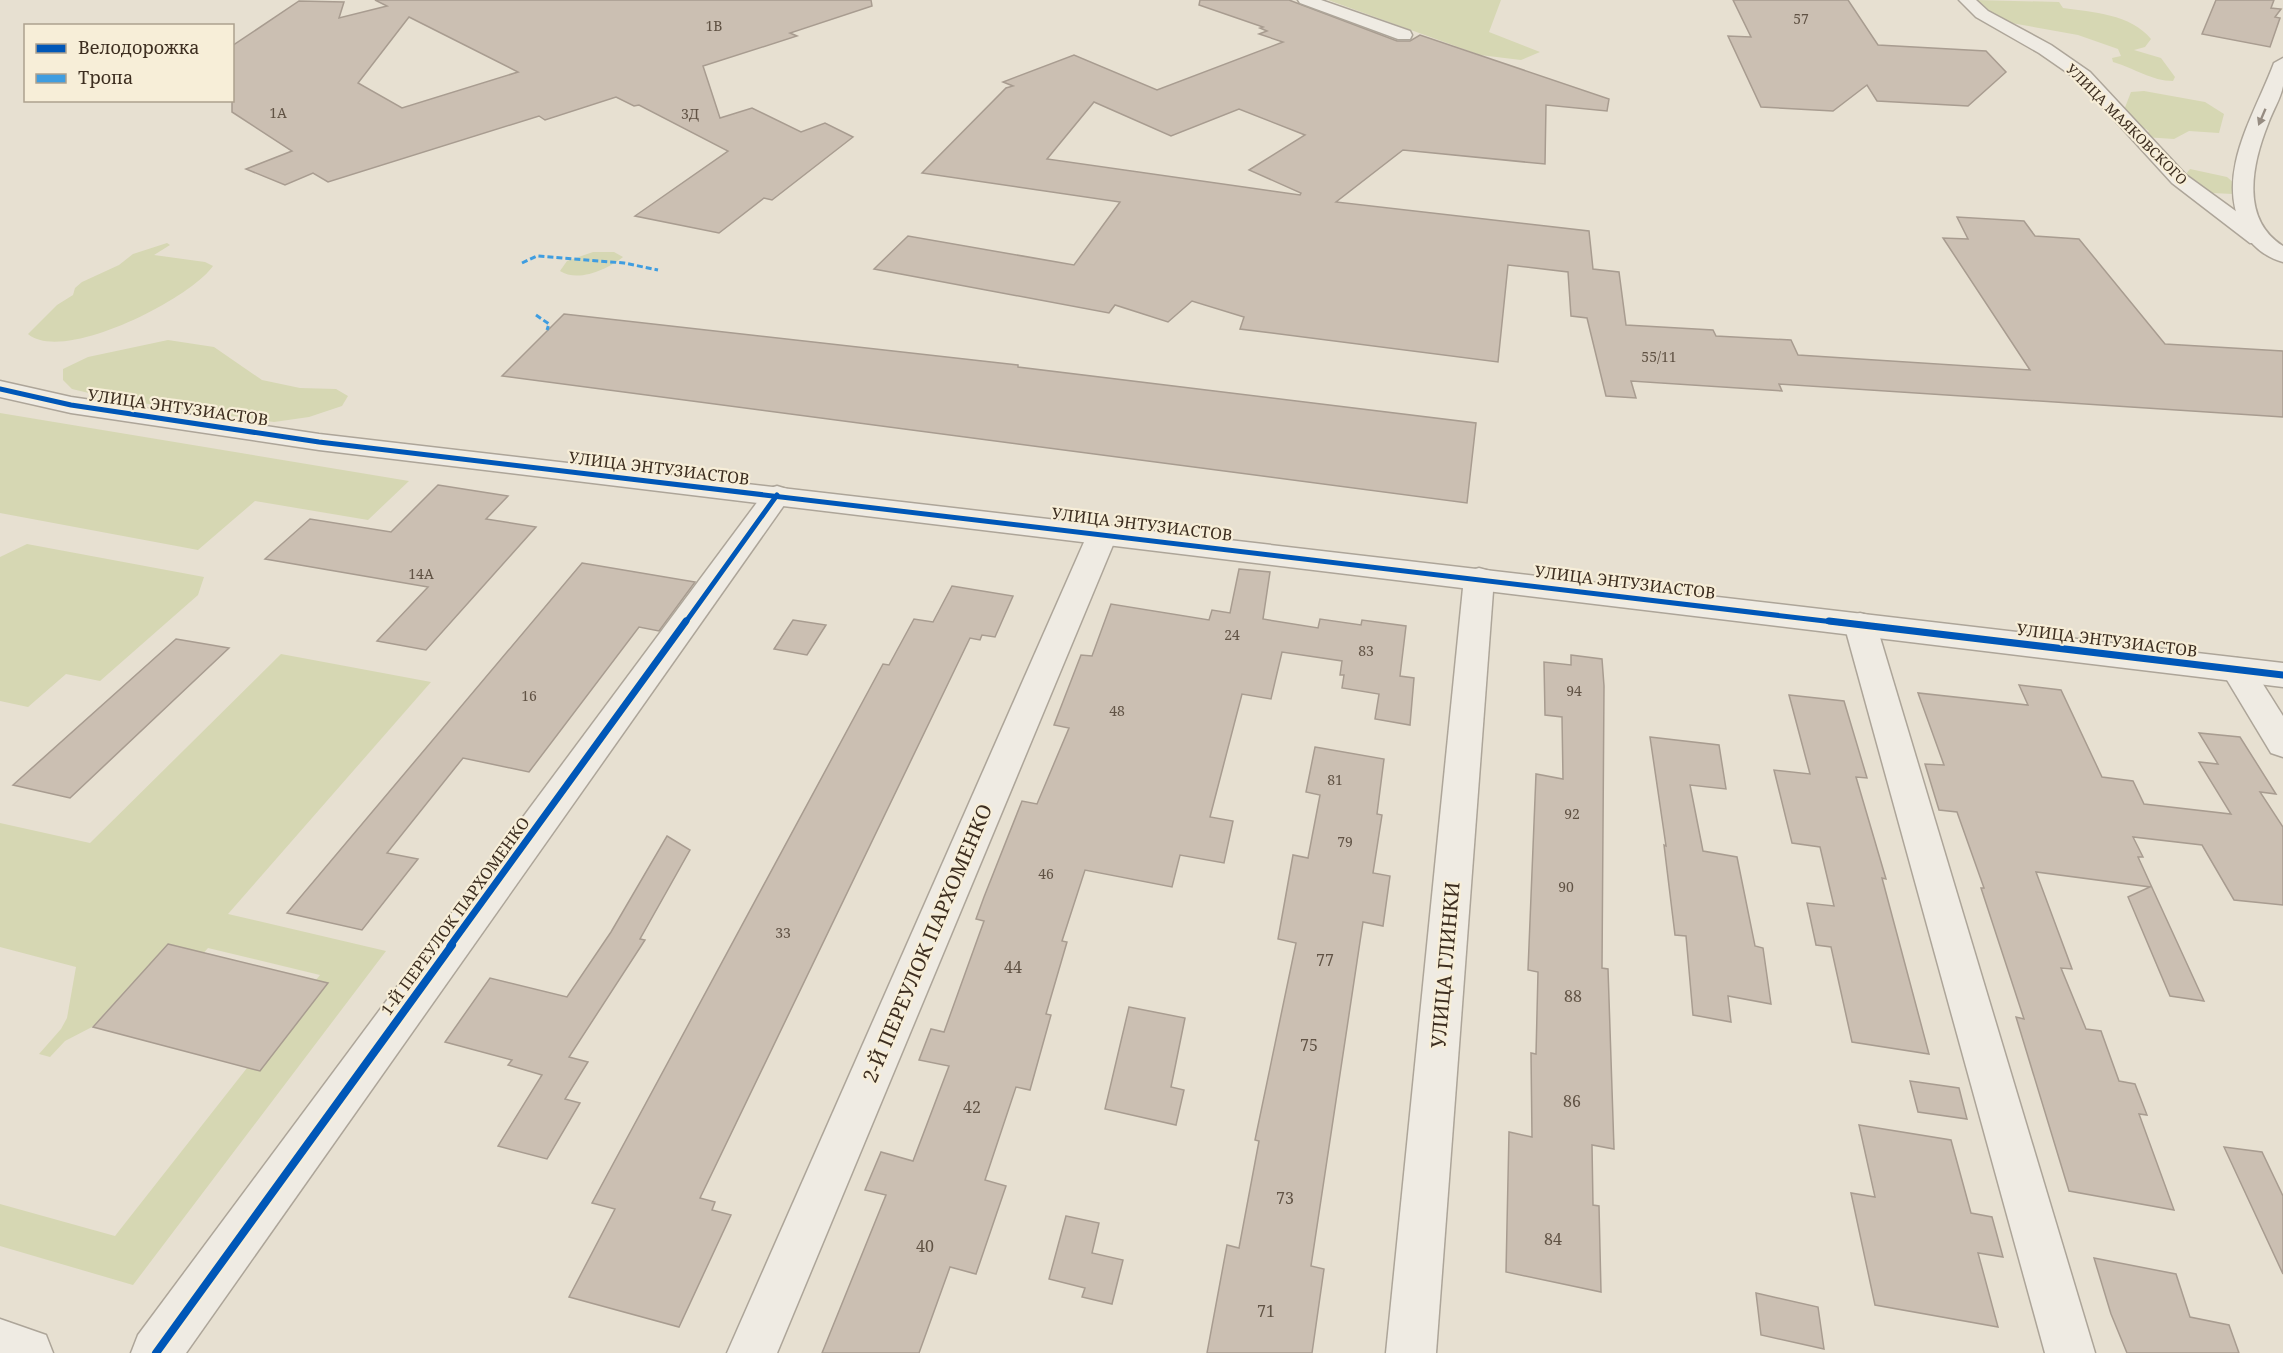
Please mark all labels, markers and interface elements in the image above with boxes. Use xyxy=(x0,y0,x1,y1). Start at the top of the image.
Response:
house number: 57 xyxy=(1793,9,1809,28)
house number: 1В xyxy=(706,16,723,35)
legend xyxy=(24,24,234,102)
text: Велодорожка xyxy=(78,35,200,59)
street label: УЛИЦА МАЯКОВСКОГО xyxy=(2062,59,2192,189)
text: Тропа xyxy=(78,65,133,89)
house number: 1А xyxy=(269,103,287,122)
house number: 3Д xyxy=(681,104,699,123)
one-way arrow xyxy=(2257,109,2267,127)
house number: 55/11 xyxy=(1641,347,1677,366)
street label: УЛИЦА ЭНТУЗИАСТОВ xyxy=(86,383,270,431)
street label: УЛИЦА ЭНТУЗИАСТОВ xyxy=(567,446,751,490)
street label: УЛИЦА ЭНТУЗИАСТОВ xyxy=(1050,502,1234,546)
street label: УЛИЦА ЭНТУЗИАСТОВ xyxy=(1533,560,1717,604)
house number: 14А xyxy=(408,564,434,583)
street label: УЛИЦА ЭНТУЗИАСТОВ xyxy=(2015,618,2199,662)
house number: 24 xyxy=(1224,625,1240,644)
house number: 83 xyxy=(1358,641,1374,660)
house number: 94 xyxy=(1566,681,1582,700)
house number: 16 xyxy=(521,686,537,705)
house number: 48 xyxy=(1109,701,1125,720)
house number: 81 xyxy=(1327,770,1343,789)
street label: 2-Й ПЕРЕУЛОК ПАРХОМЕНКО xyxy=(856,800,998,1086)
house number: 92 xyxy=(1564,804,1580,823)
street label: 1-Й ПЕРЕУЛОК ПАРХОМЕНКО xyxy=(376,812,534,1020)
house number: 79 xyxy=(1337,832,1353,851)
house number: 46 xyxy=(1038,864,1054,883)
house number: 90 xyxy=(1558,877,1574,896)
street label: УЛИЦА ГЛИНКИ xyxy=(1424,881,1466,1049)
house number: 33 xyxy=(775,923,791,942)
house number: 77 xyxy=(1316,949,1334,971)
house number: 44 xyxy=(1004,956,1022,978)
house number: 88 xyxy=(1564,985,1582,1007)
house number: 75 xyxy=(1300,1034,1318,1056)
house number: 86 xyxy=(1563,1090,1581,1112)
house number: 42 xyxy=(963,1096,981,1118)
house number: 73 xyxy=(1276,1187,1294,1209)
house number: 84 xyxy=(1544,1228,1562,1250)
house number: 40 xyxy=(916,1235,934,1257)
house number: 71 xyxy=(1257,1300,1275,1322)

